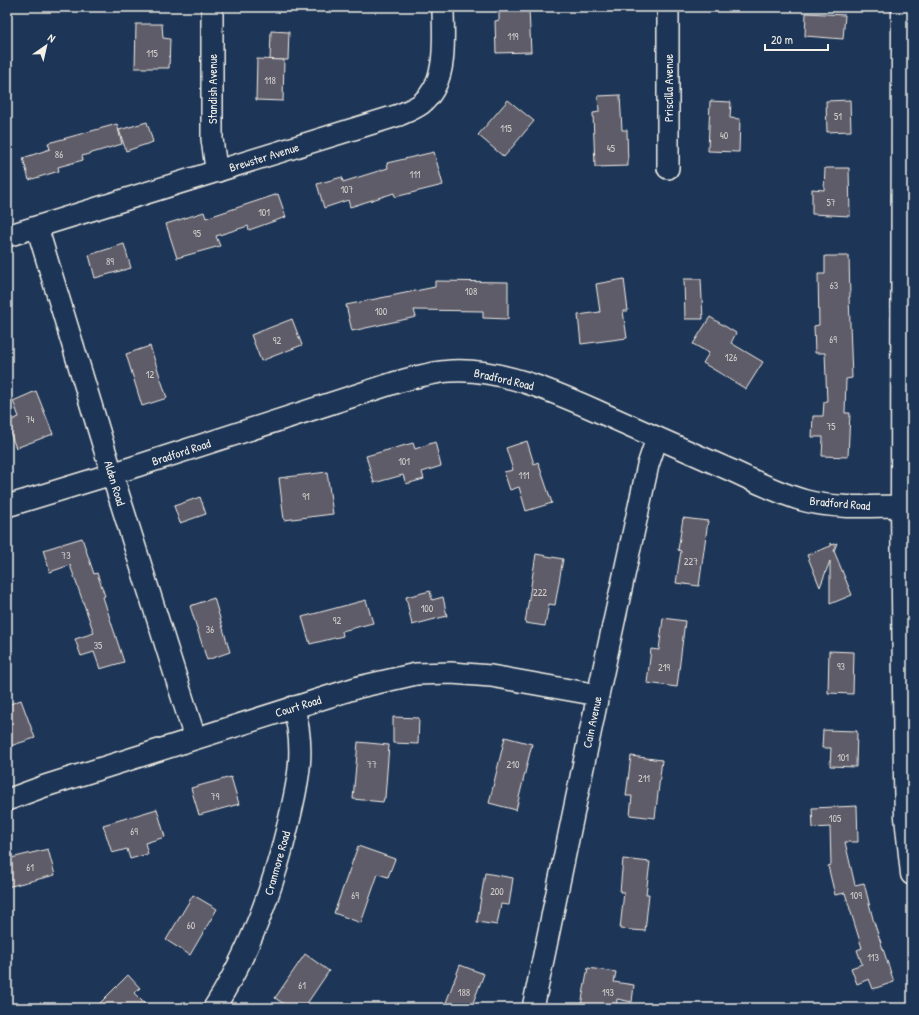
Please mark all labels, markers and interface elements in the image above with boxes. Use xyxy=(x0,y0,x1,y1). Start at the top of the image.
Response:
north arrow xyxy=(26,26,66,66)
scale bar xyxy=(765,26,828,52)
text: N xyxy=(45,30,58,45)
house number: 119 xyxy=(508,30,519,43)
text: 20 m xyxy=(771,31,793,48)
house number: 115 xyxy=(146,47,159,60)
street label: Standish Avenue xyxy=(204,54,221,124)
street label: Priscilla Avenue xyxy=(660,54,677,122)
house number: 118 xyxy=(264,74,276,87)
house number: 51 xyxy=(834,110,842,123)
house number: 115 xyxy=(500,122,513,135)
house number: 40 xyxy=(720,129,729,142)
street label: Brewster Avenue xyxy=(227,138,301,176)
house number: 45 xyxy=(607,142,616,155)
house number: 86 xyxy=(55,148,63,161)
house number: 111 xyxy=(410,168,421,181)
house number: 107 xyxy=(340,183,354,196)
house number: 57 xyxy=(826,196,836,209)
house number: 101 xyxy=(258,206,270,219)
house number: 95 xyxy=(193,227,202,240)
house number: 89 xyxy=(106,255,114,268)
house number: 63 xyxy=(830,279,839,292)
house number: 108 xyxy=(465,285,477,298)
house number: 100 xyxy=(375,305,388,318)
house number: 69 xyxy=(829,333,837,346)
house number: 92 xyxy=(273,334,281,347)
house number: 126 xyxy=(725,351,737,364)
street label: Bradford Road xyxy=(472,364,536,394)
house number: 12 xyxy=(146,368,154,381)
house number: 74 xyxy=(26,413,35,426)
house number: 75 xyxy=(826,420,836,433)
street label: Bradford Road xyxy=(149,434,213,470)
house number: 101 xyxy=(398,455,410,468)
street label: Alden Road xyxy=(100,458,130,508)
house number: 111 xyxy=(519,469,530,482)
house number: 91 xyxy=(302,490,310,503)
street label: Bradford Road xyxy=(809,492,871,514)
house number: 73 xyxy=(61,549,71,562)
house number: 227 xyxy=(684,555,698,568)
house number: 222 xyxy=(533,586,547,599)
house number: 100 xyxy=(421,602,434,615)
house number: 92 xyxy=(333,614,341,627)
house number: 36 xyxy=(206,623,214,636)
house number: 35 xyxy=(94,639,103,652)
house number: 93 xyxy=(837,660,846,673)
house number: 219 xyxy=(658,661,670,674)
street label: Court Road xyxy=(273,691,323,721)
street label: Cain Avenue xyxy=(578,694,606,749)
house number: 101 xyxy=(837,751,849,764)
house number: 77 xyxy=(367,758,377,771)
house number: 210 xyxy=(507,758,520,771)
house number: 211 xyxy=(638,772,650,785)
house number: 79 xyxy=(211,790,220,803)
house number: 105 xyxy=(829,812,842,825)
house number: 69 xyxy=(130,825,138,838)
street label: Cranmore Road xyxy=(260,829,294,897)
house number: 61 xyxy=(26,861,34,874)
house number: 200 xyxy=(490,885,504,898)
house number: 69 xyxy=(351,889,359,902)
house number: 109 xyxy=(850,889,862,902)
house number: 60 xyxy=(187,919,196,932)
house number: 113 xyxy=(867,951,879,964)
house number: 61 xyxy=(298,979,306,992)
house number: 188 xyxy=(458,986,470,999)
house number: 193 xyxy=(602,986,614,999)

